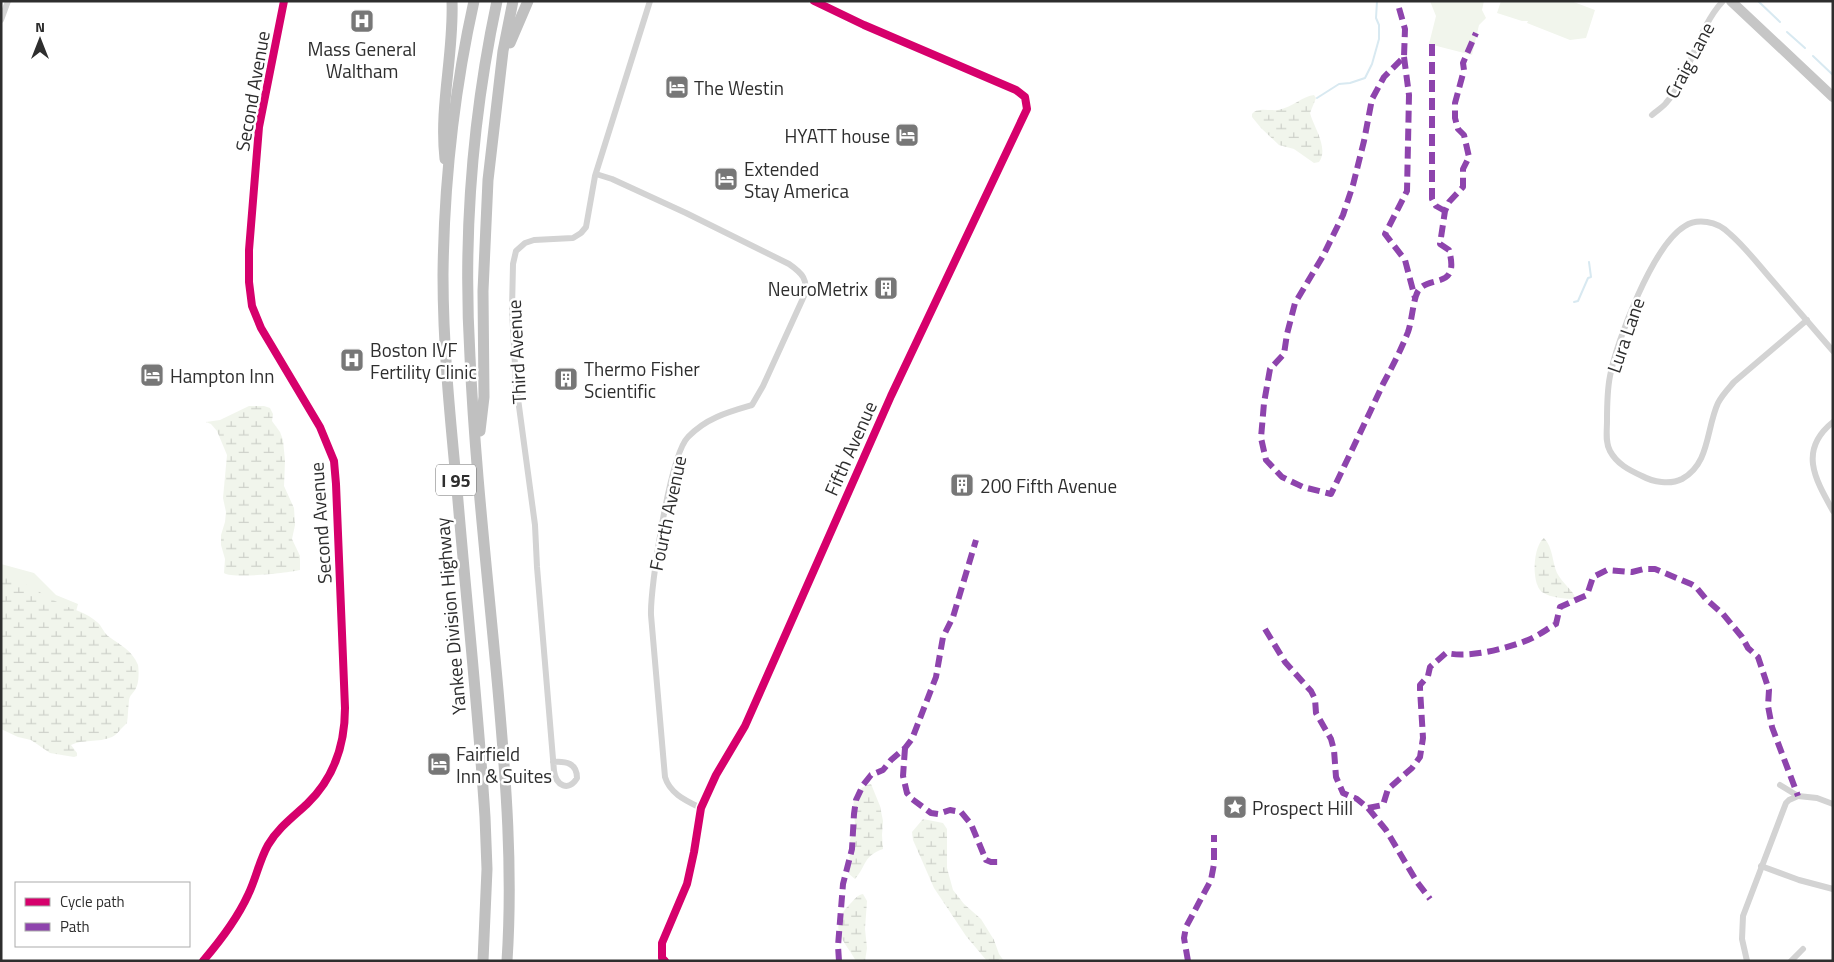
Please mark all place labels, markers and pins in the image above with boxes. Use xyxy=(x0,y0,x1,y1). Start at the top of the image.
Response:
hospital icon: Mass General Waltham xyxy=(349,8,375,34)
place label: Mass General Waltham xyxy=(308,34,416,85)
place label: The Westin xyxy=(694,73,784,102)
hotel icon: The Westin xyxy=(664,74,690,100)
place label: HYATT house xyxy=(785,121,890,150)
hotel icon: HYATT house xyxy=(894,122,920,148)
place label: Extended Stay America xyxy=(744,154,849,205)
hotel icon: Extended Stay America xyxy=(713,166,739,192)
place label: NeuroMetrix xyxy=(768,274,868,303)
building icon: NeuroMetrix xyxy=(873,275,899,301)
place label: Boston IVF Fertility Clinic xyxy=(370,335,477,386)
hospital icon: Boston IVF Fertility Clinic xyxy=(339,347,365,373)
place label: Thermo Fisher Scientific xyxy=(584,354,700,405)
place label: Hampton Inn xyxy=(170,361,274,390)
hotel icon: Hampton Inn xyxy=(139,362,165,388)
building icon: Thermo Fisher Scientific xyxy=(553,366,579,392)
place label: 200 Fifth Avenue xyxy=(980,471,1117,500)
building icon: 200 Fifth Avenue xyxy=(949,472,975,498)
place label: Fairfield Inn & Suites xyxy=(456,739,552,790)
hotel icon: Fairfield Inn & Suites xyxy=(426,751,452,777)
place label: Prospect Hill xyxy=(1252,793,1353,822)
place icon: Prospect Hill xyxy=(1222,794,1248,820)

